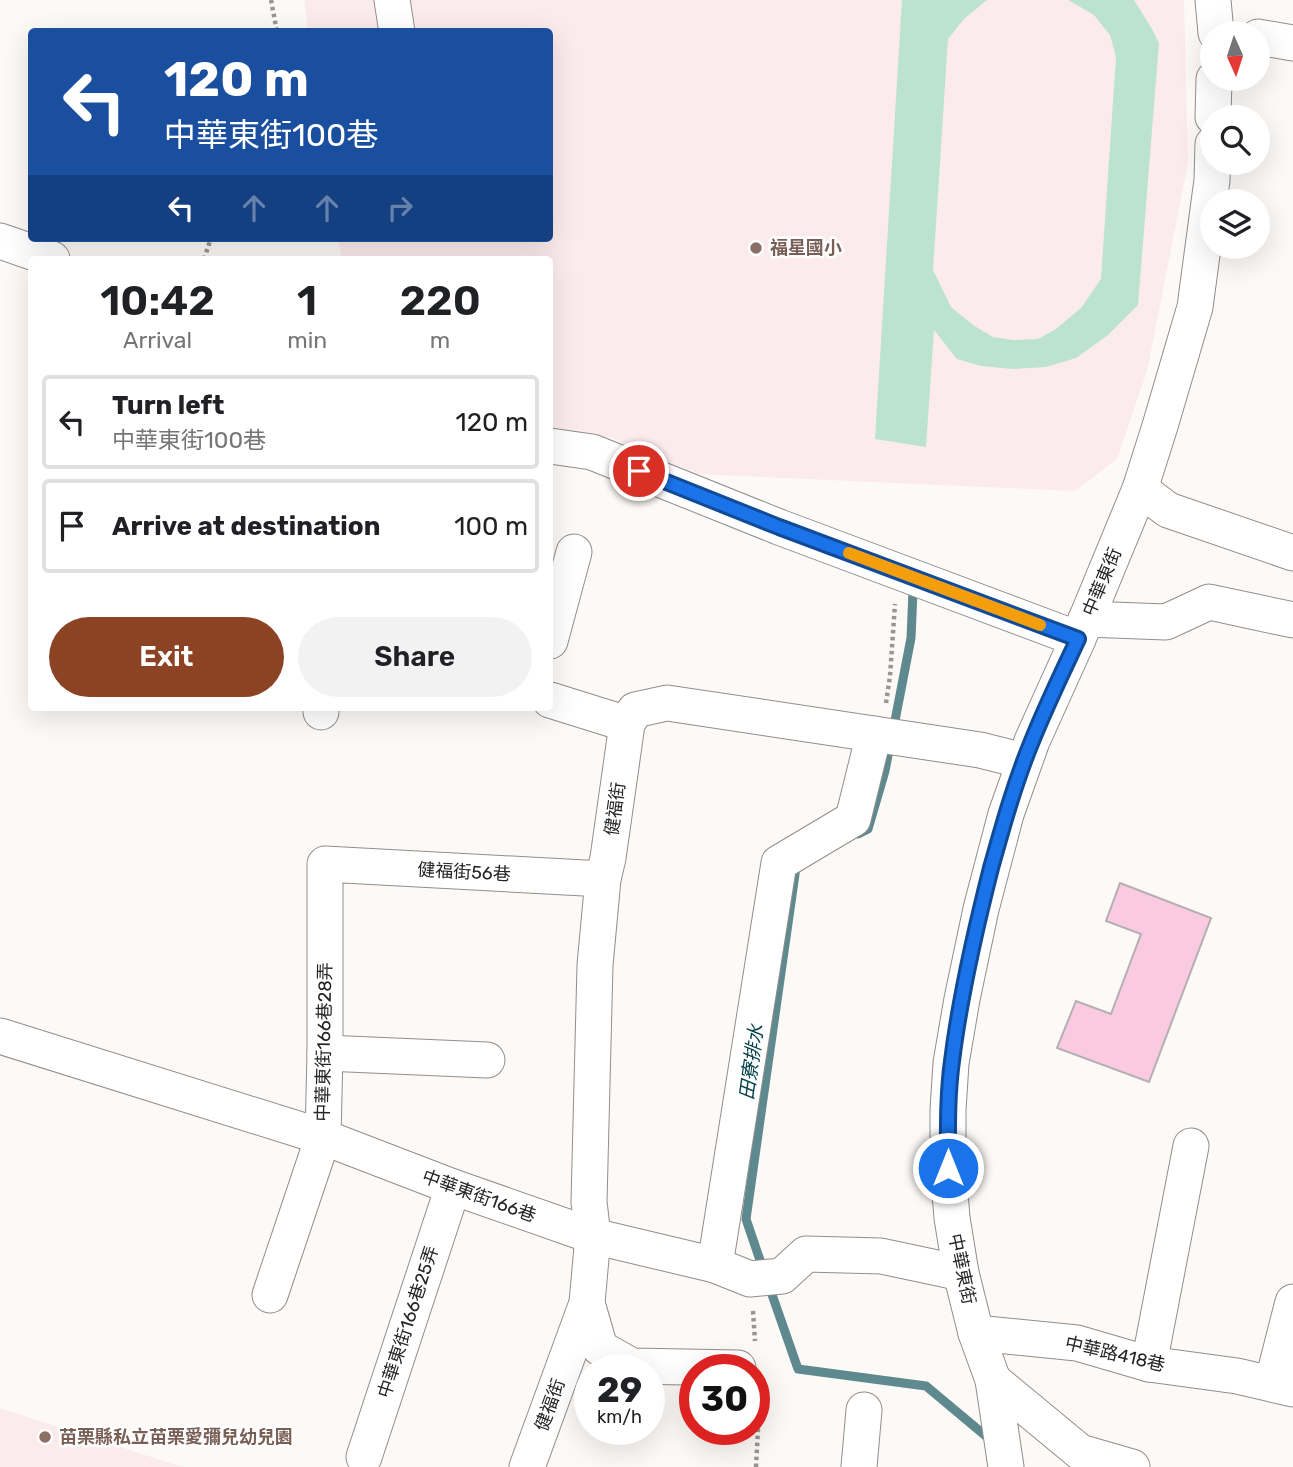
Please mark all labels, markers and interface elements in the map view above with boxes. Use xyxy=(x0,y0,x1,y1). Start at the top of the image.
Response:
north arrow xyxy=(1200,21,1270,91)
map controls xyxy=(1200,21,1270,259)
text: 120 m xyxy=(164,50,309,108)
icon: left xyxy=(49,56,140,147)
button: search xyxy=(1200,105,1270,175)
text: 中華東街100巷 xyxy=(164,116,378,154)
icon: left xyxy=(162,189,200,227)
icon: ahead xyxy=(235,189,273,227)
icon: ahead xyxy=(308,189,346,227)
icon: right xyxy=(381,189,419,227)
button: layers xyxy=(1200,189,1270,259)
place label: 福星國小 xyxy=(770,237,842,259)
marker: 福星國小 xyxy=(748,240,764,256)
text: 10:42 xyxy=(100,276,215,326)
text: 1 xyxy=(297,276,317,326)
text: 220 xyxy=(399,276,481,326)
text: Arrival xyxy=(123,326,192,354)
text: min xyxy=(287,326,327,354)
text: m xyxy=(430,326,450,354)
text: Turn left xyxy=(112,390,224,421)
icon: left xyxy=(53,403,91,441)
text: 120 m xyxy=(456,407,528,438)
text: 中華東街100巷 xyxy=(112,426,266,454)
pin xyxy=(609,441,669,501)
icon: arrive xyxy=(620,452,658,490)
icon: arrive xyxy=(53,507,91,545)
text: Arrive at destination xyxy=(112,511,380,542)
text: 100 m xyxy=(454,511,528,542)
street label: 中華東街 xyxy=(1078,545,1126,619)
button: Exit xyxy=(49,617,284,697)
button: Share xyxy=(298,617,532,697)
street label: 健福街 xyxy=(600,781,630,837)
street label: 健福街56巷 xyxy=(417,859,511,885)
street label: 中華東街166巷28弄 xyxy=(312,962,336,1122)
water label: 田寮排水 xyxy=(735,1022,768,1101)
position arrow xyxy=(911,1131,985,1205)
street label: 中華東街166巷 xyxy=(419,1165,539,1227)
street label: 中華東街 xyxy=(944,1231,980,1307)
street label: 中華東街166巷25弄 xyxy=(373,1243,443,1401)
street label: 中華路418巷 xyxy=(1063,1332,1167,1376)
speed limit sign: 30 xyxy=(679,1354,770,1445)
text: 29 xyxy=(597,1369,642,1411)
street label: 健福街 xyxy=(530,1376,570,1434)
text: km/h xyxy=(597,1406,642,1428)
place label: 苗栗縣私立苗栗愛彌兒幼兒園 xyxy=(59,1426,293,1448)
marker: 苗栗縣私立苗栗愛彌兒幼兒園 xyxy=(37,1429,53,1445)

